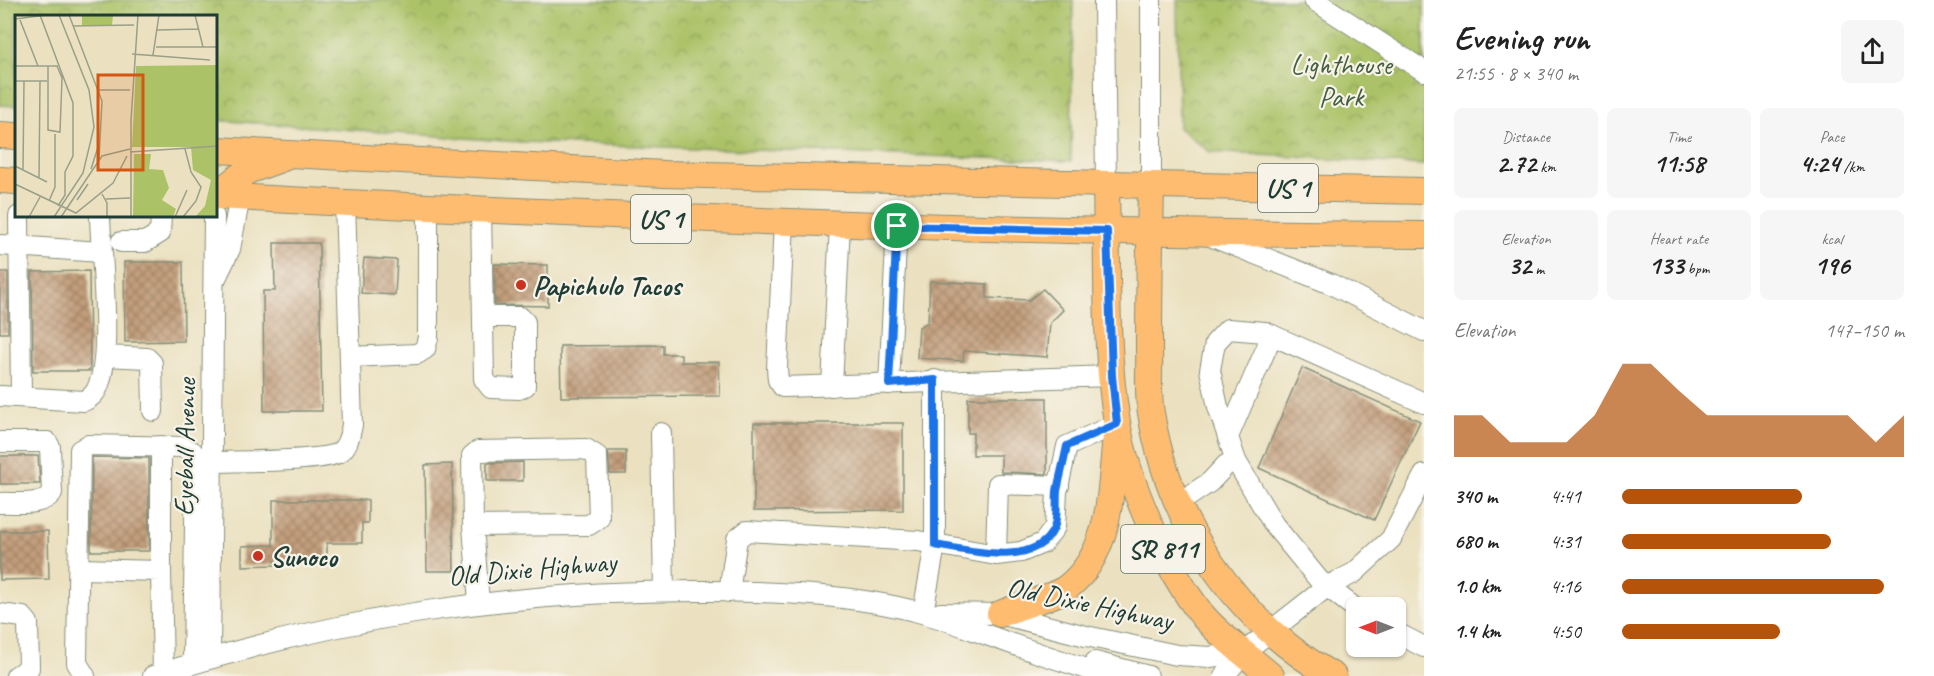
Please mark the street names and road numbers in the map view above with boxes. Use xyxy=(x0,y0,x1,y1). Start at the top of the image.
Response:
road number: US 1 xyxy=(1258,164,1318,212)
road number: US 1 xyxy=(631,195,691,243)
street label: Eyeball Avenue xyxy=(166,376,203,516)
road number: SR 811 xyxy=(1121,525,1205,573)
street label: Old Dixie Highway xyxy=(447,544,620,593)
street label: Old Dixie Highway xyxy=(1004,569,1178,639)

